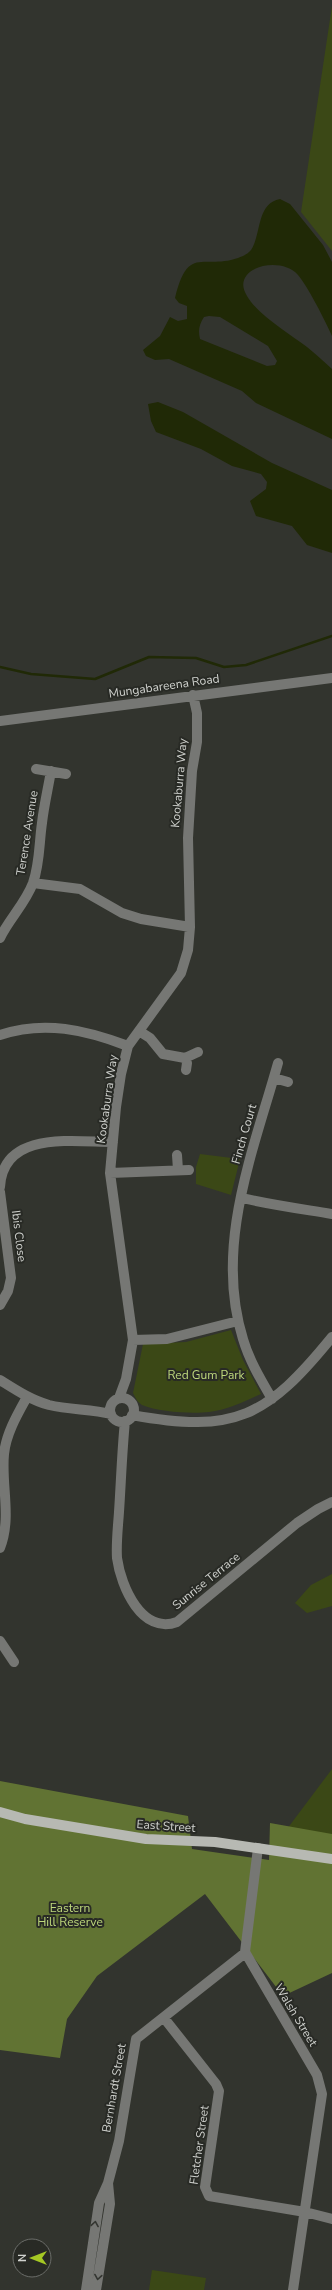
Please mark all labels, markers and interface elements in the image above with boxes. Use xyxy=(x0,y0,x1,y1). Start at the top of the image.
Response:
street label: Mungabareena Road xyxy=(108,670,220,702)
street label: Kookaburra Way xyxy=(167,737,191,828)
street label: Terence Avenue xyxy=(12,789,42,877)
street label: Kookaburra Way xyxy=(93,1053,121,1145)
street label: Finch Court xyxy=(228,1101,260,1166)
street label: Ibis Close xyxy=(8,1209,30,1263)
park label: Red Gum Park xyxy=(167,1367,246,1383)
street label: Sunrise Terrace xyxy=(169,1549,243,1613)
street label: East Street xyxy=(136,1816,197,1836)
park label: Eastern Hill Reserve xyxy=(37,1900,103,1930)
street label: Walsh Street xyxy=(271,1981,321,2050)
street label: Bernhardt Street xyxy=(98,2041,130,2134)
street label: Fletcher Street xyxy=(186,2104,213,2185)
one-way arrow xyxy=(91,2221,99,2227)
north arrow xyxy=(12,2238,52,2278)
text: N xyxy=(15,2254,30,2262)
one-way arrow xyxy=(94,2274,103,2280)

